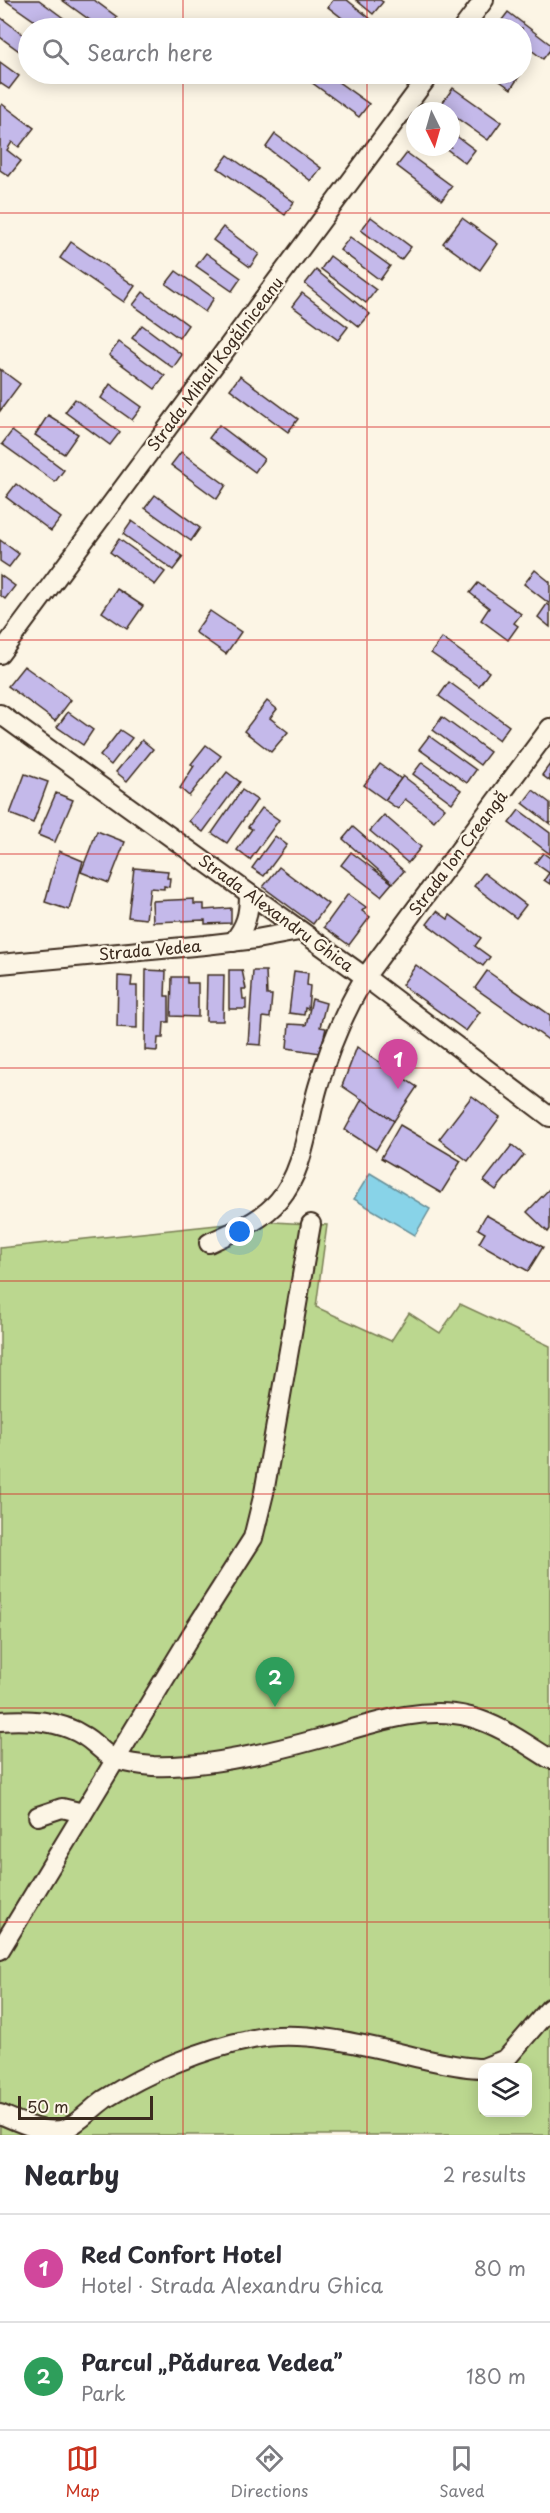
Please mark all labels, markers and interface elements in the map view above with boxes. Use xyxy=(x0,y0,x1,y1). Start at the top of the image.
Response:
search box xyxy=(18,18,532,84)
icon: search xyxy=(39,35,72,68)
text: Search here xyxy=(87,35,213,68)
north arrow xyxy=(406,102,460,156)
street label: Strada Mihail Kogălniceanu xyxy=(140,271,288,456)
street label: Strada Ion Creangă xyxy=(402,785,512,920)
street label: Strada Alexandru Ghica xyxy=(194,848,359,977)
street label: Strada Vedea xyxy=(98,933,203,965)
pin: 1 xyxy=(378,1040,418,1089)
your location xyxy=(225,1217,254,1246)
pin: 2 xyxy=(256,1658,294,1707)
map controls xyxy=(478,2063,532,2117)
button: layers xyxy=(478,2063,532,2117)
scale bar xyxy=(18,2093,153,2120)
text: 50 m xyxy=(27,2094,68,2118)
text: Nearby xyxy=(24,2155,119,2194)
text: 2 results xyxy=(443,2159,526,2189)
text: Red Confort Hotel xyxy=(81,2237,282,2270)
text: 1 xyxy=(39,2253,48,2283)
text: 80 m xyxy=(474,2253,526,2283)
text: Hotel · Strada Alexandru Ghica xyxy=(81,2270,383,2300)
text: Parcul „Pădurea Vedea” xyxy=(81,2345,342,2378)
text: 2 xyxy=(36,2361,51,2391)
text: 180 m xyxy=(466,2361,526,2391)
text: Park xyxy=(81,2378,126,2408)
tab: Map xyxy=(65,2442,100,2502)
tab: Directions xyxy=(230,2442,308,2502)
tab: Saved xyxy=(439,2442,485,2502)

